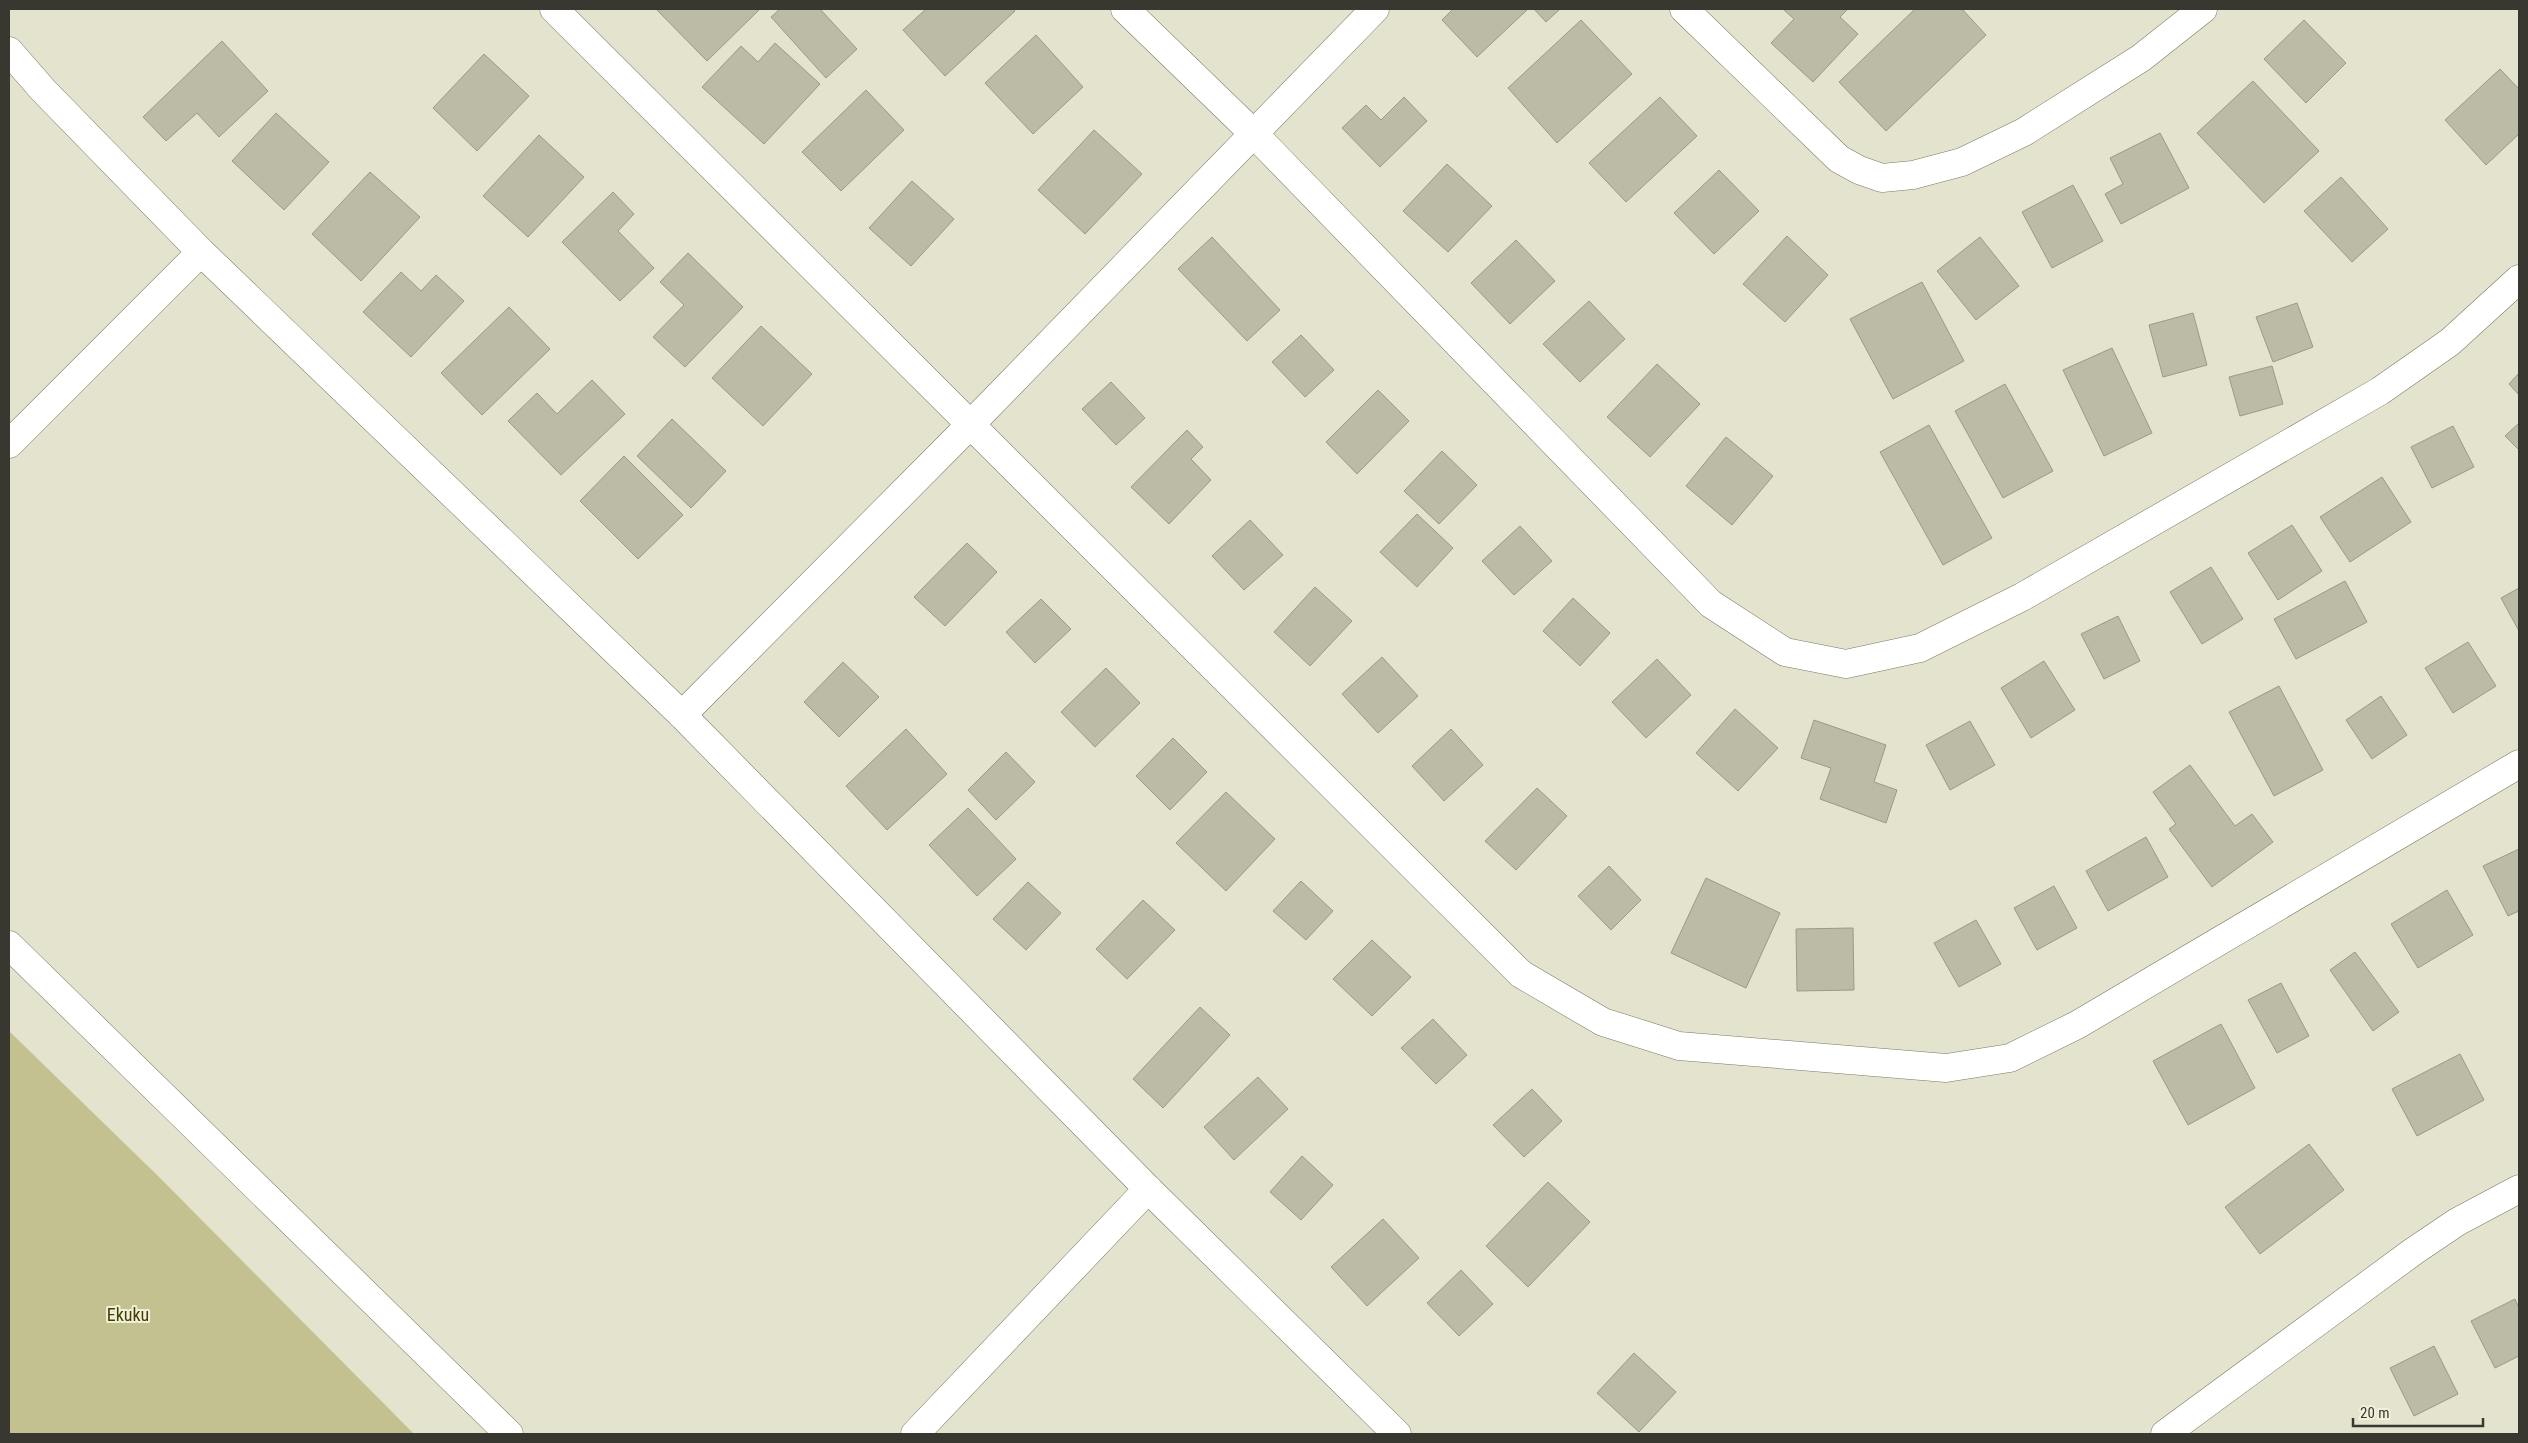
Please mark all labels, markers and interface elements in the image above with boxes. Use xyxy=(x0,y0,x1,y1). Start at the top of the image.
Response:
park label: Ekuku xyxy=(107,1304,149,1325)
scale bar xyxy=(2353,1396,2483,1428)
text: 20 m xyxy=(2360,1404,2390,1422)

